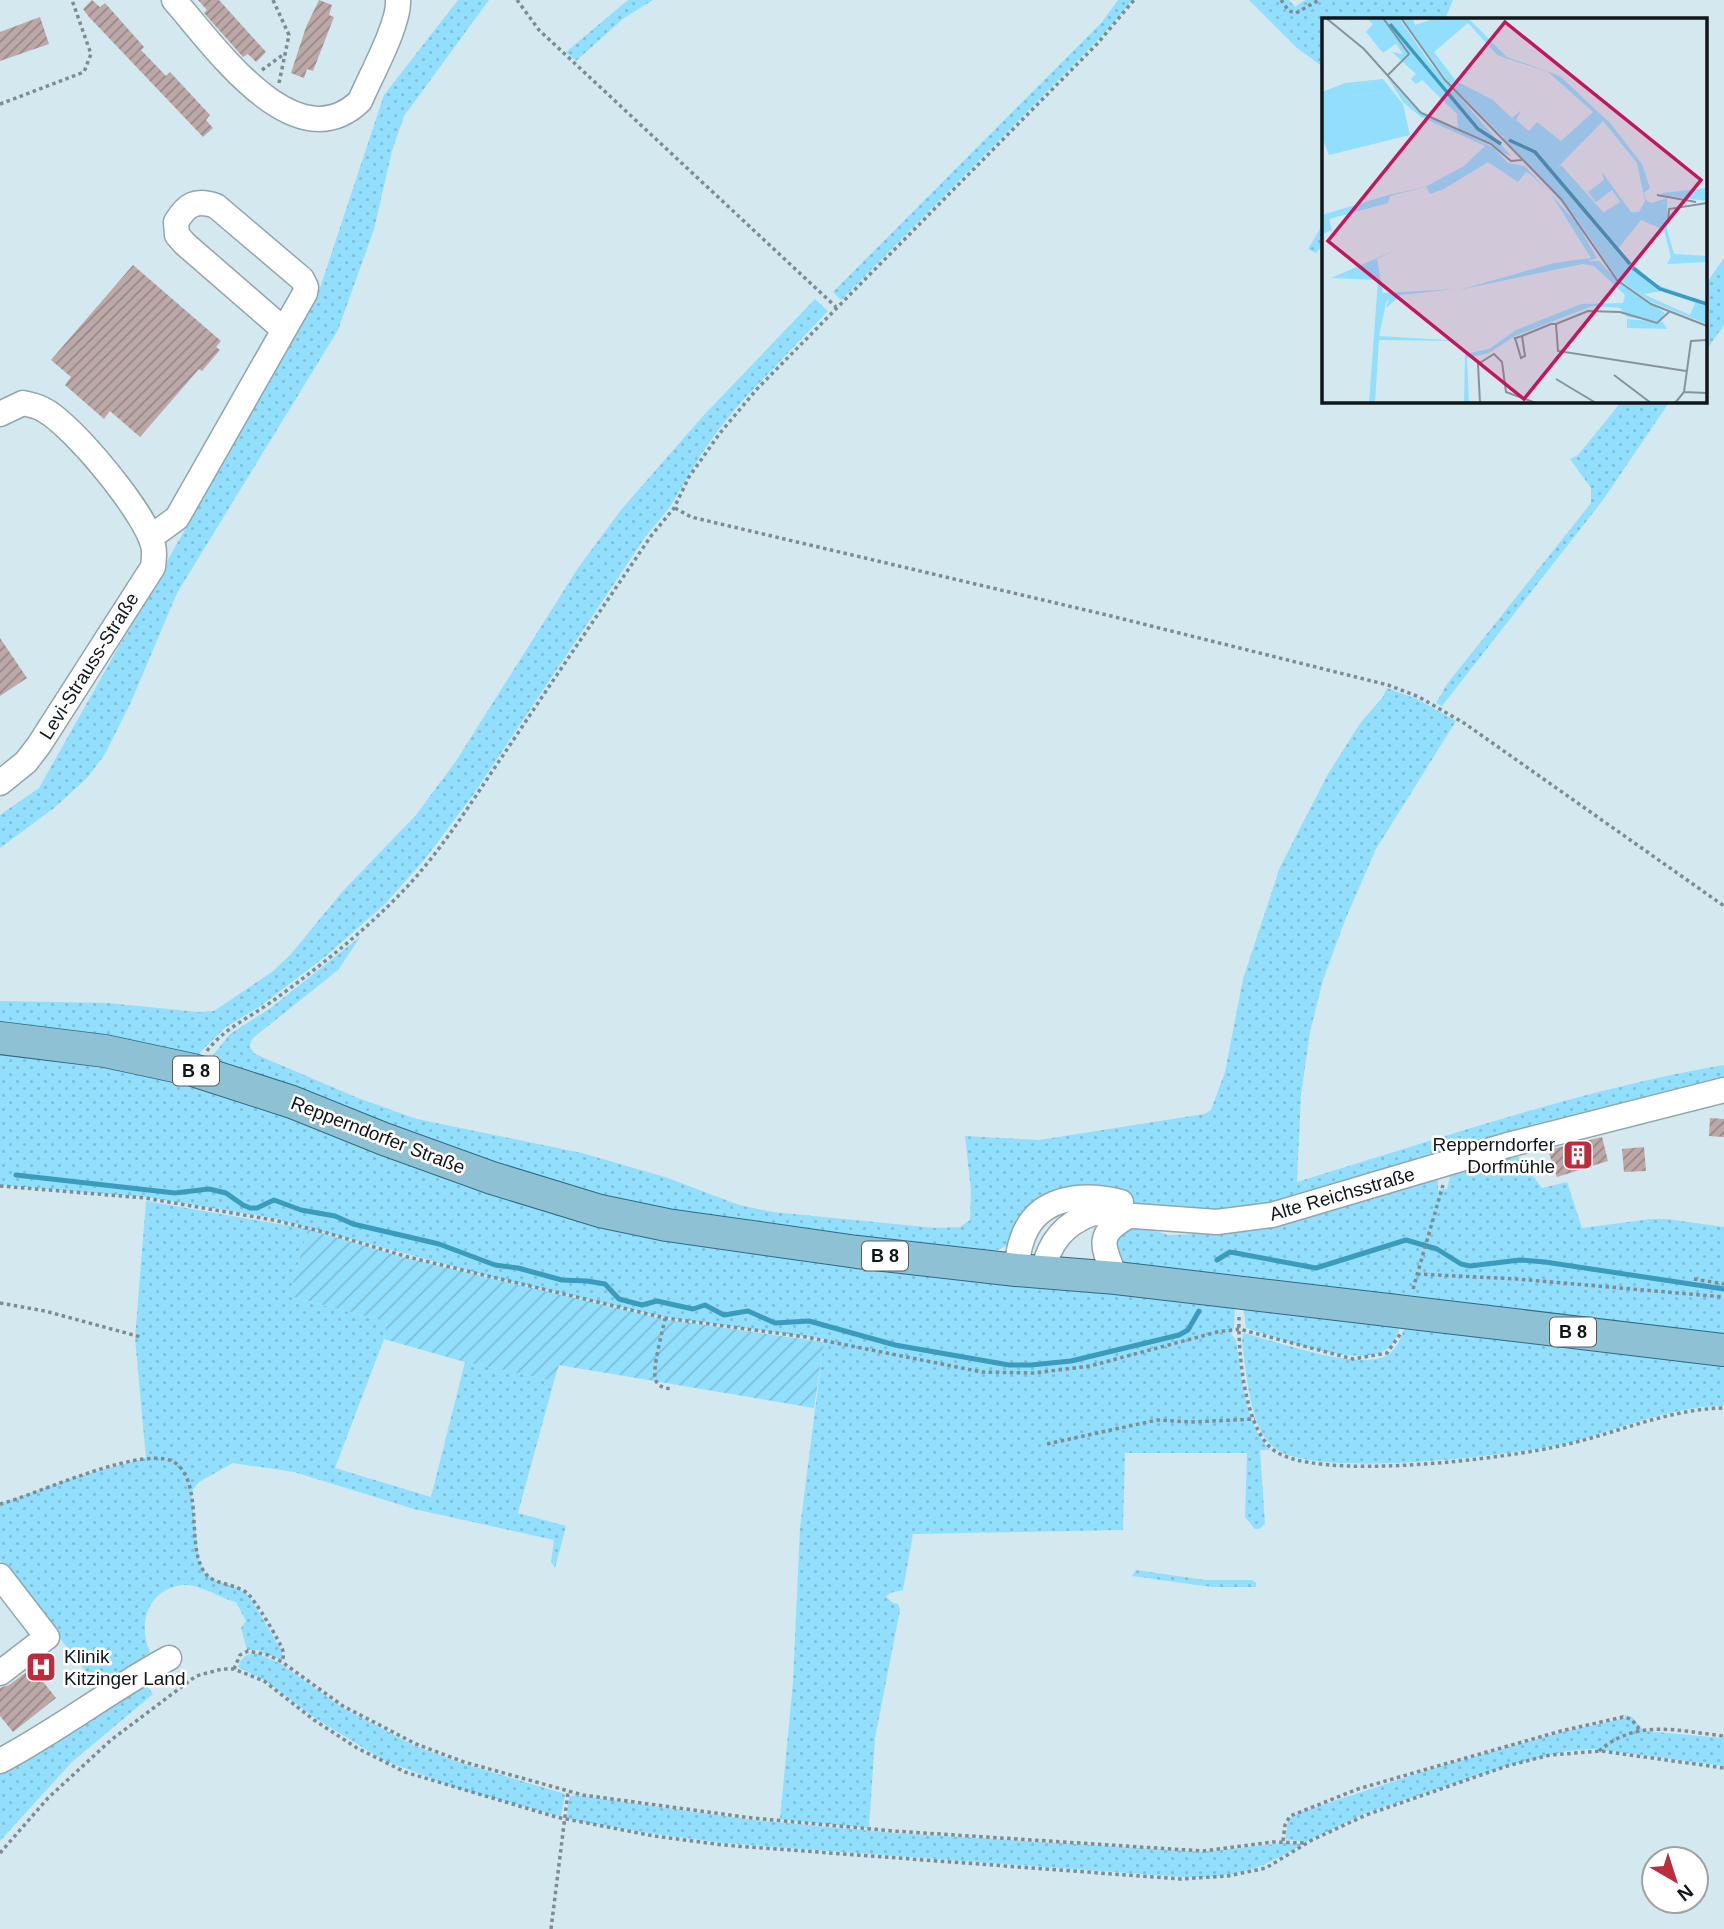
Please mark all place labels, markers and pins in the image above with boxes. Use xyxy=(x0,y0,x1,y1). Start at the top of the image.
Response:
place label: Repperndorfer Dorfmühle xyxy=(1432,1134,1556,1177)
building icon: Repperndorfer Dorfmühle xyxy=(1561,1138,1595,1172)
place label: Klinik Kitzinger Land xyxy=(64,1646,185,1689)
hospital icon: Klinik Kitzinger Land xyxy=(24,1650,58,1684)

